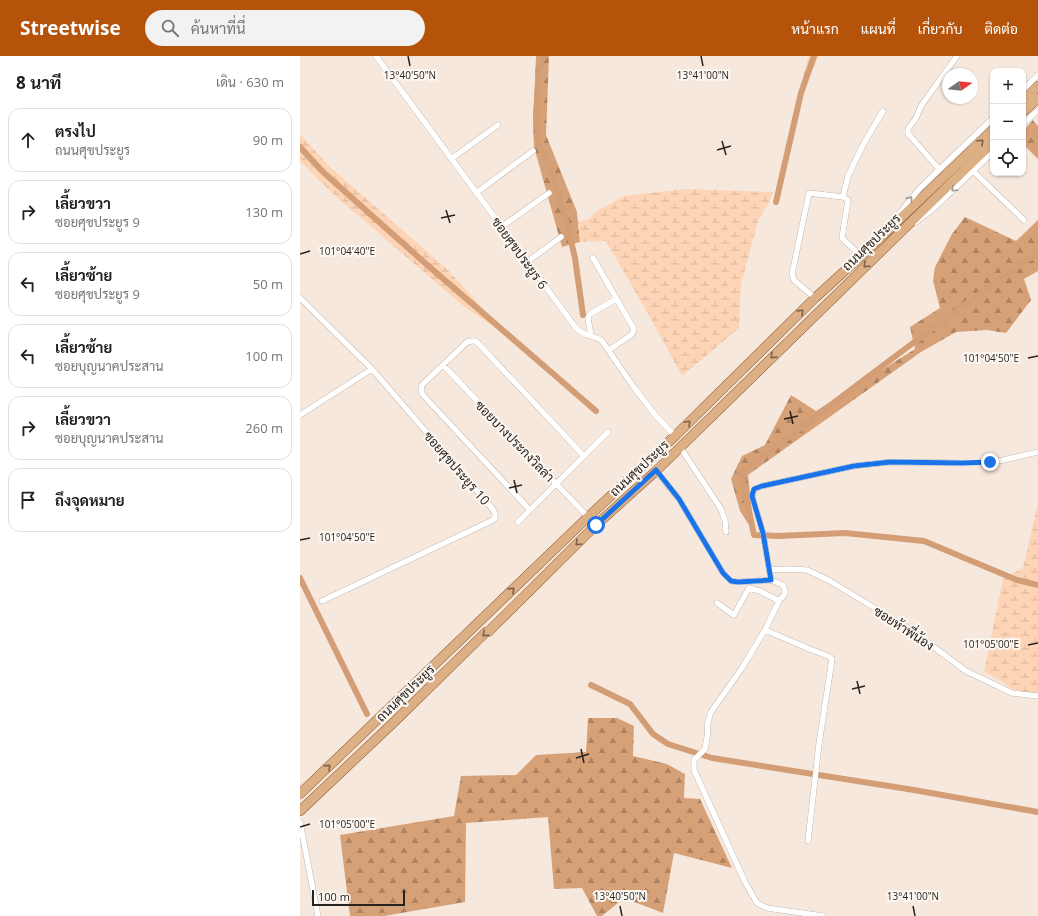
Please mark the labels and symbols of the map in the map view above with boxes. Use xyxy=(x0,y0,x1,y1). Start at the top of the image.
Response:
text: 13°40'50"N xyxy=(384,68,436,82)
text: 13°41'00"N xyxy=(677,68,729,82)
north arrow xyxy=(942,68,978,104)
one-way arrow xyxy=(976,139,984,147)
one-way arrow xyxy=(952,184,959,191)
one-way arrow xyxy=(906,197,913,204)
street label: ถนนศุขประยูร xyxy=(838,209,905,275)
street label: ซอยศุขประยูร 6 xyxy=(487,213,552,293)
text: 101°04'40"E xyxy=(319,244,375,258)
one-way arrow xyxy=(863,260,871,268)
one-way arrow xyxy=(796,310,804,317)
one-way arrow xyxy=(770,351,778,359)
text: 101°04'50"E xyxy=(963,351,1019,365)
street label: ซอยบางประกงวิลล่า xyxy=(471,396,559,486)
one-way arrow xyxy=(683,420,691,428)
street label: ซอยศุขประยูร 10 xyxy=(419,427,494,509)
street label: ถนนศุขประยูร xyxy=(605,436,673,501)
route end xyxy=(981,453,999,471)
route start xyxy=(587,516,605,534)
text: 101°04'50"E xyxy=(319,530,375,544)
one-way arrow xyxy=(575,538,583,546)
one-way arrow xyxy=(507,587,515,595)
street label: ซอยห้าพี่น้อง xyxy=(870,599,939,654)
one-way arrow xyxy=(483,629,490,636)
text: 101°05'00"E xyxy=(963,637,1019,651)
street label: ถนนศุขประยูร xyxy=(372,660,439,726)
one-way arrow xyxy=(323,765,331,772)
text: 101°05'00"E xyxy=(319,817,375,831)
scale bar xyxy=(312,888,405,907)
text: 13°40'50"N xyxy=(594,889,646,903)
text: 13°41'00"N xyxy=(887,889,939,903)

